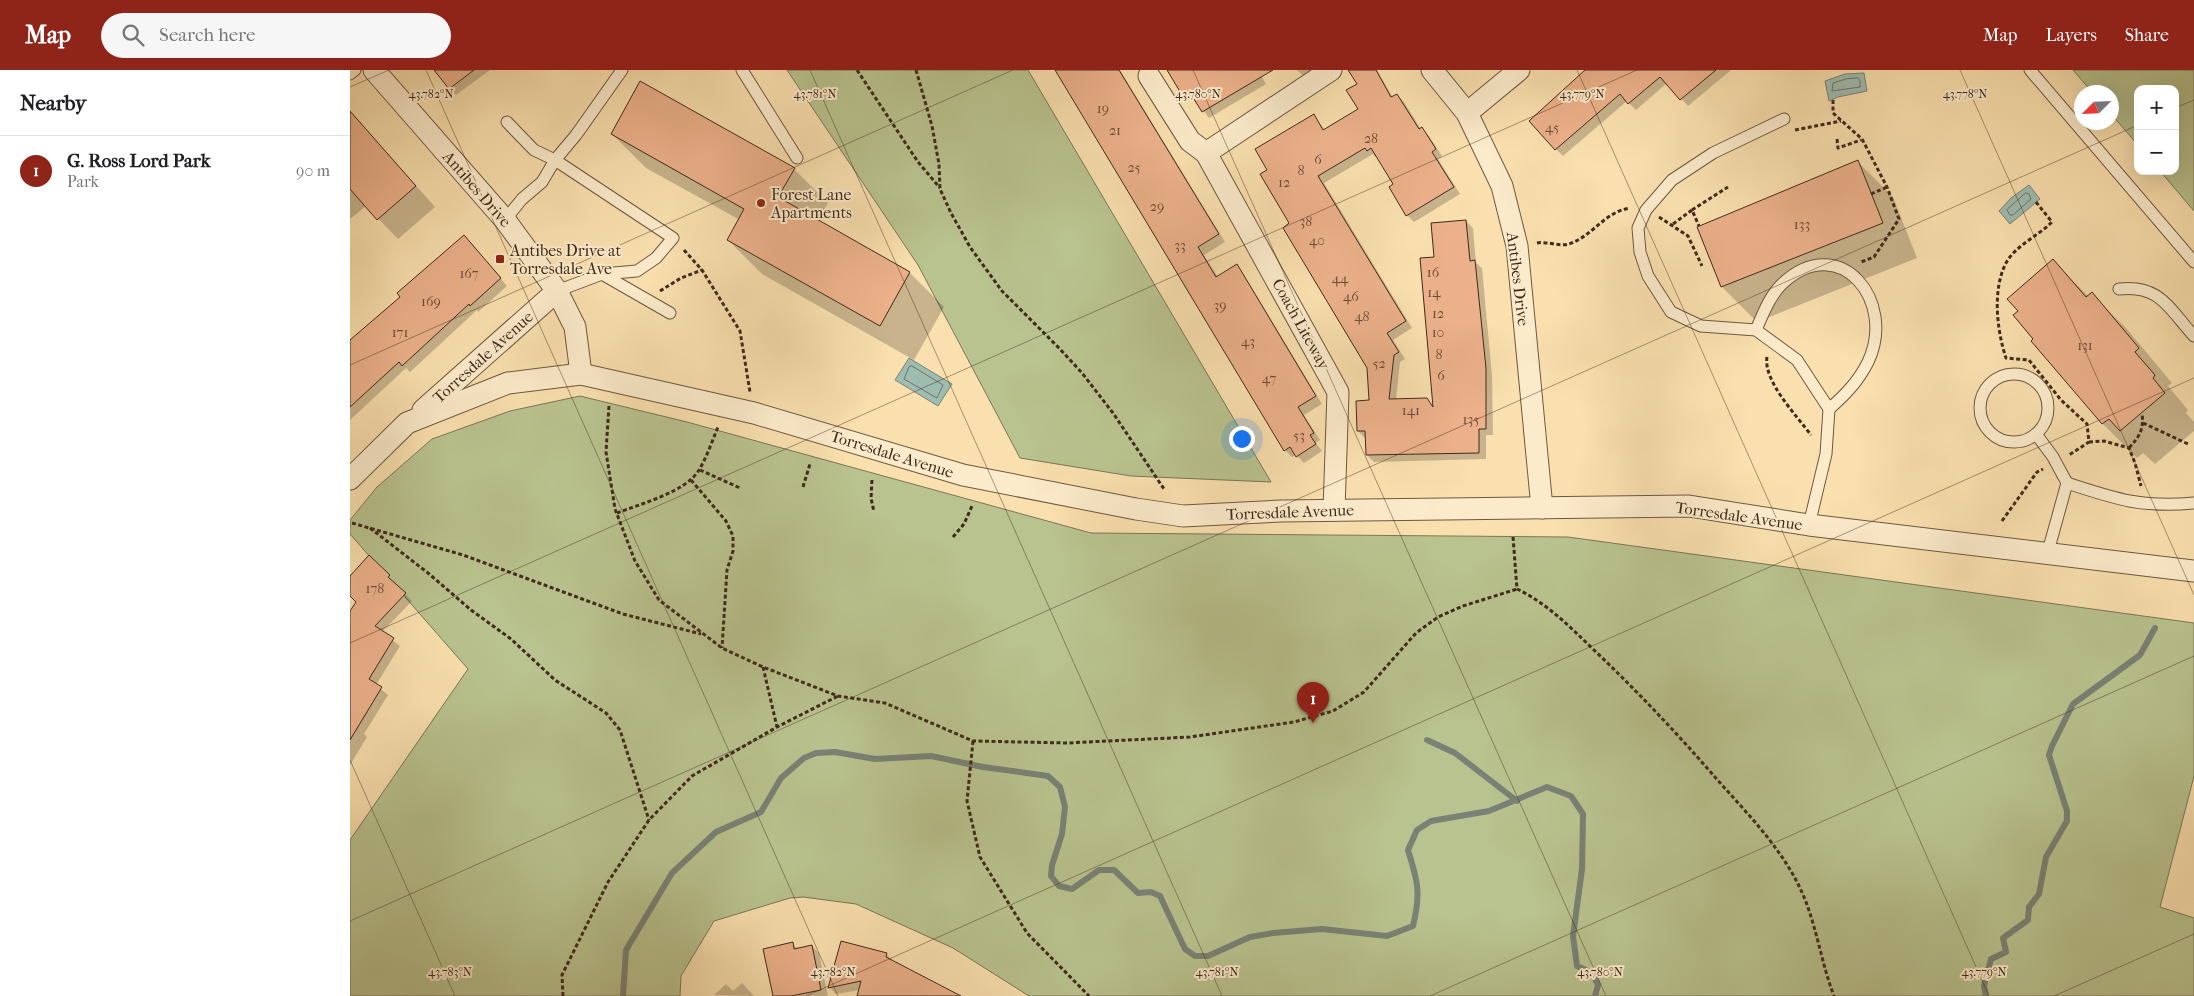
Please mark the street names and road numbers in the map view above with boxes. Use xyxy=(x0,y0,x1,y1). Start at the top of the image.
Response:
street label: Antibes Drive xyxy=(438,146,515,231)
street label: Antibes Drive xyxy=(1503,230,1533,327)
street label: Coach Liteway xyxy=(1268,275,1334,373)
street label: Torresdale Avenue xyxy=(429,307,537,407)
street label: Torresdale Avenue xyxy=(828,426,956,482)
street label: Torresdale Avenue xyxy=(1674,498,1804,534)
street label: Torresdale Avenue xyxy=(1226,500,1354,524)

